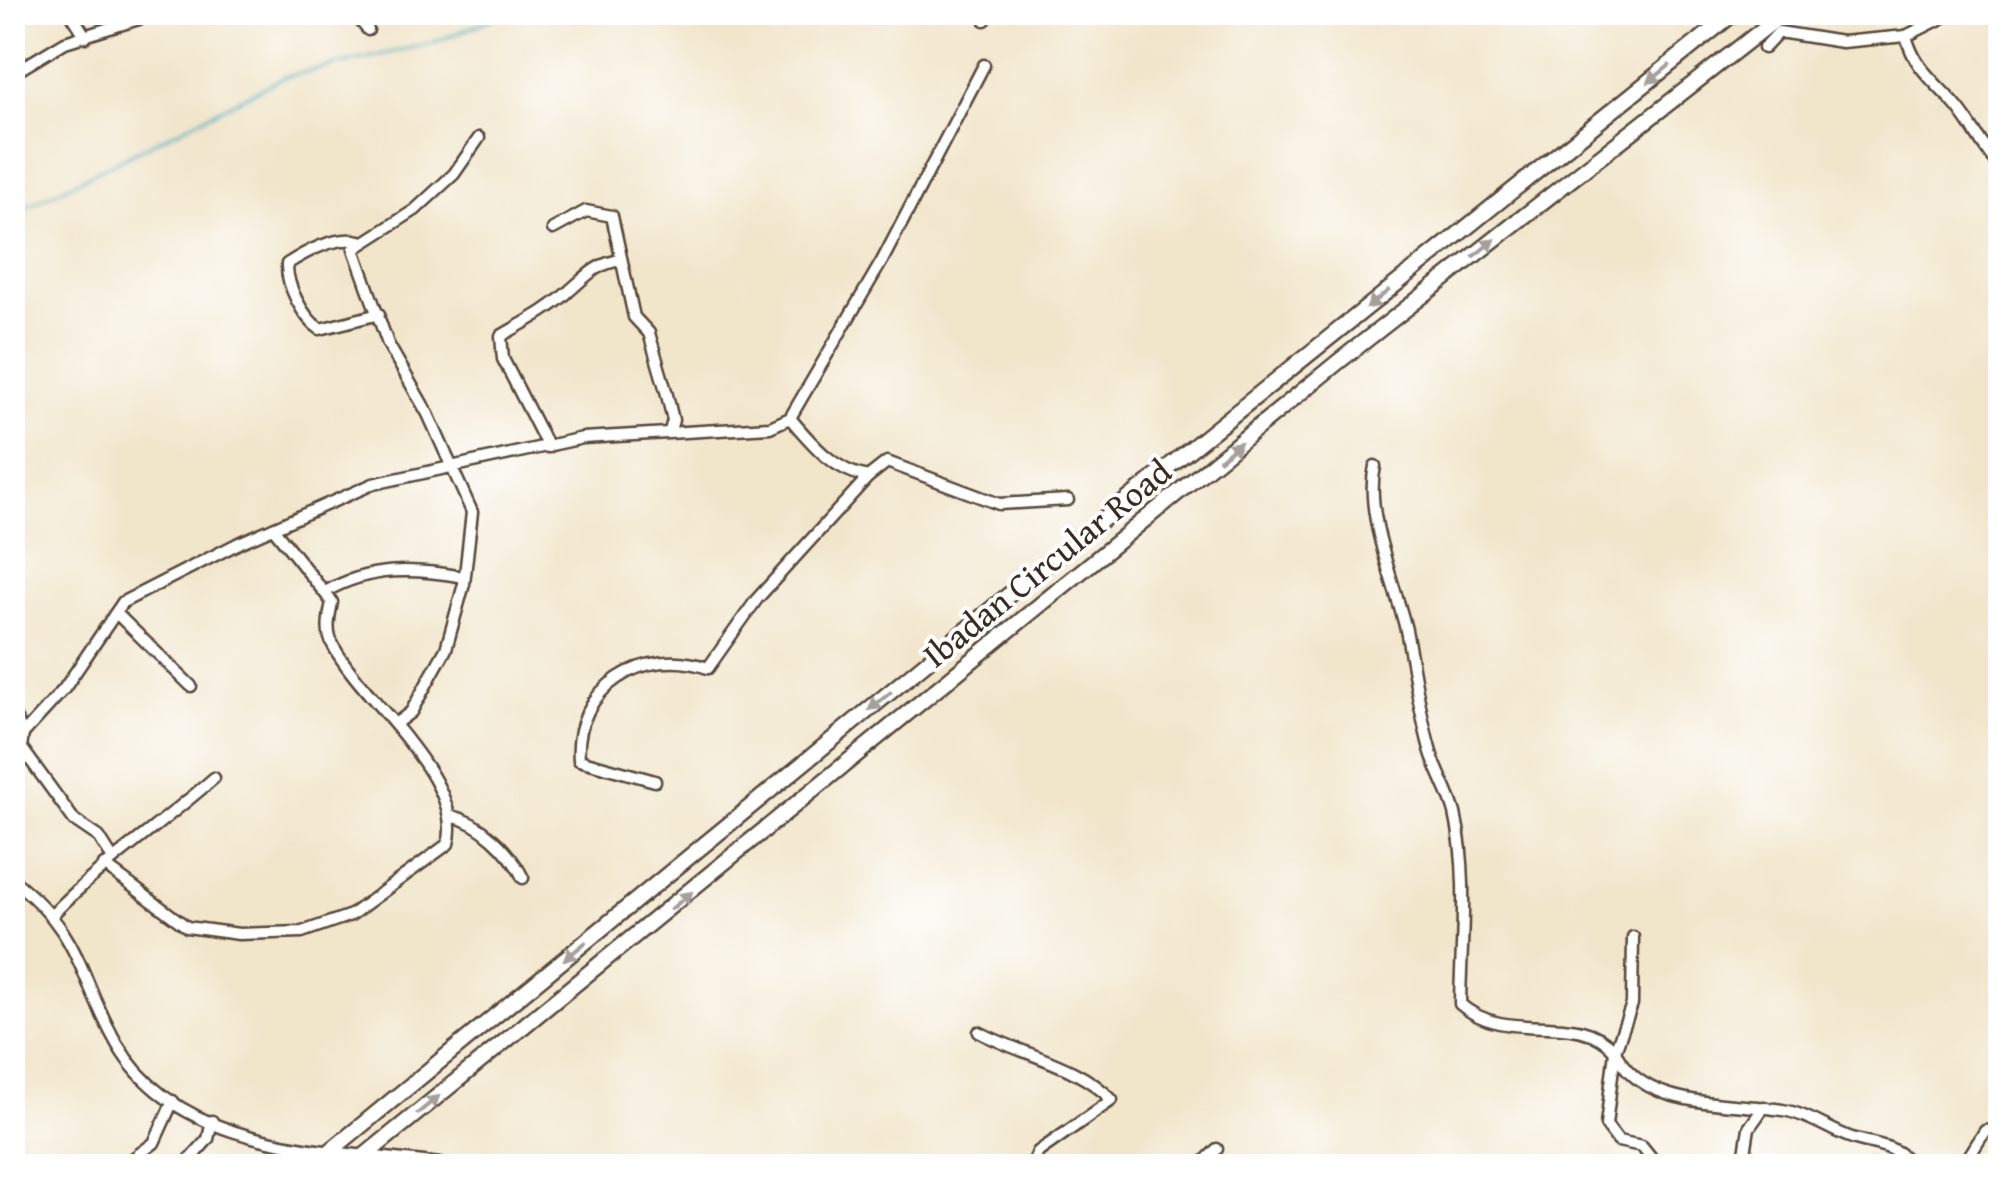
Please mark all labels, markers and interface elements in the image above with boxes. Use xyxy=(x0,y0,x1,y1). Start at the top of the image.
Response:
one-way arrow xyxy=(1646,63,1672,83)
one-way arrow xyxy=(1471,238,1497,259)
one-way arrow xyxy=(1366,288,1391,309)
one-way arrow xyxy=(1218,441,1243,462)
street label: Ibadan Circular Road xyxy=(911,446,1182,679)
one-way arrow xyxy=(868,689,893,711)
one-way arrow xyxy=(668,891,694,912)
one-way arrow xyxy=(562,940,587,961)
one-way arrow xyxy=(416,1095,441,1116)

